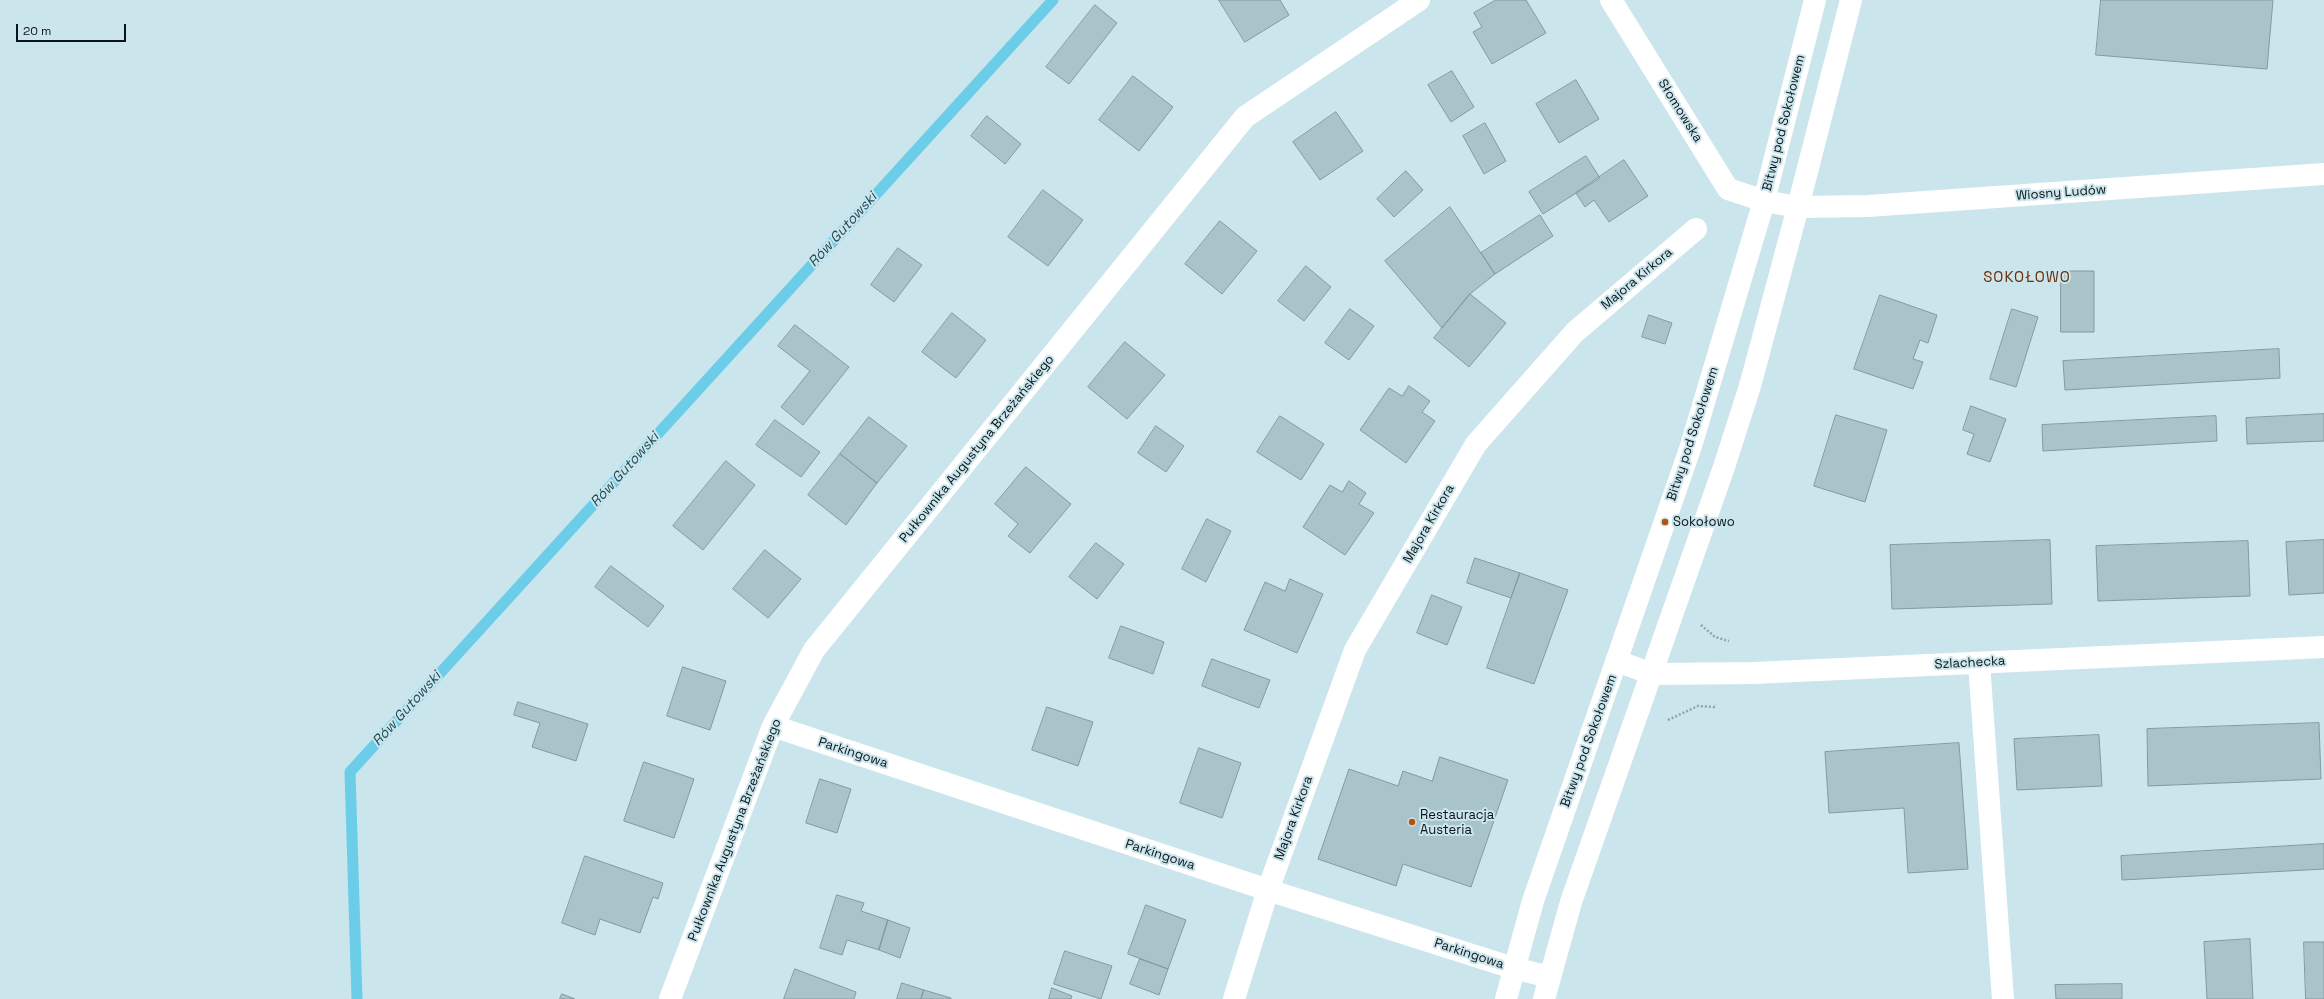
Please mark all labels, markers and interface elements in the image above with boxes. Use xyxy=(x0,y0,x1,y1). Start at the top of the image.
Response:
scale bar xyxy=(18,16,128,42)
text: 20 m xyxy=(23,23,51,39)
street label: Bitwy pod Sokołowem xyxy=(1759,53,1809,193)
street label: Słomowska xyxy=(1654,77,1706,145)
street label: Wiosny Ludów xyxy=(2015,182,2107,204)
water label: Rów Gutowski xyxy=(805,189,881,271)
street label: Majora Kirkora xyxy=(1598,245,1676,313)
district label: SOKOŁOWO xyxy=(1983,269,2071,287)
street label: Pułkownika Augustyna Brzeżańskiego xyxy=(896,352,1058,546)
street label: Bitwy pod Sokołowem xyxy=(1664,365,1722,503)
water label: Rów Gutowski xyxy=(587,429,663,511)
street label: Majora Kirkora xyxy=(1400,482,1458,566)
place label: Sokołowo xyxy=(1673,514,1735,530)
marker: Sokołowo xyxy=(1660,517,1670,527)
street label: Szlachecka xyxy=(1934,653,2006,673)
water label: Rów Gutowski xyxy=(369,668,445,750)
street label: Bitwy pod Sokołowem xyxy=(1558,672,1620,810)
street label: Pułkownika Augustyna Brzeżańskiego xyxy=(685,717,785,943)
street label: Parkingowa xyxy=(816,734,890,772)
street label: Majora Kirkora xyxy=(1272,774,1316,862)
place label: Restauracja Austeria xyxy=(1420,807,1494,838)
marker: Restauracja Austeria xyxy=(1407,817,1417,827)
street label: Parkingowa xyxy=(1123,836,1197,874)
street label: Parkingowa xyxy=(1432,935,1506,973)

